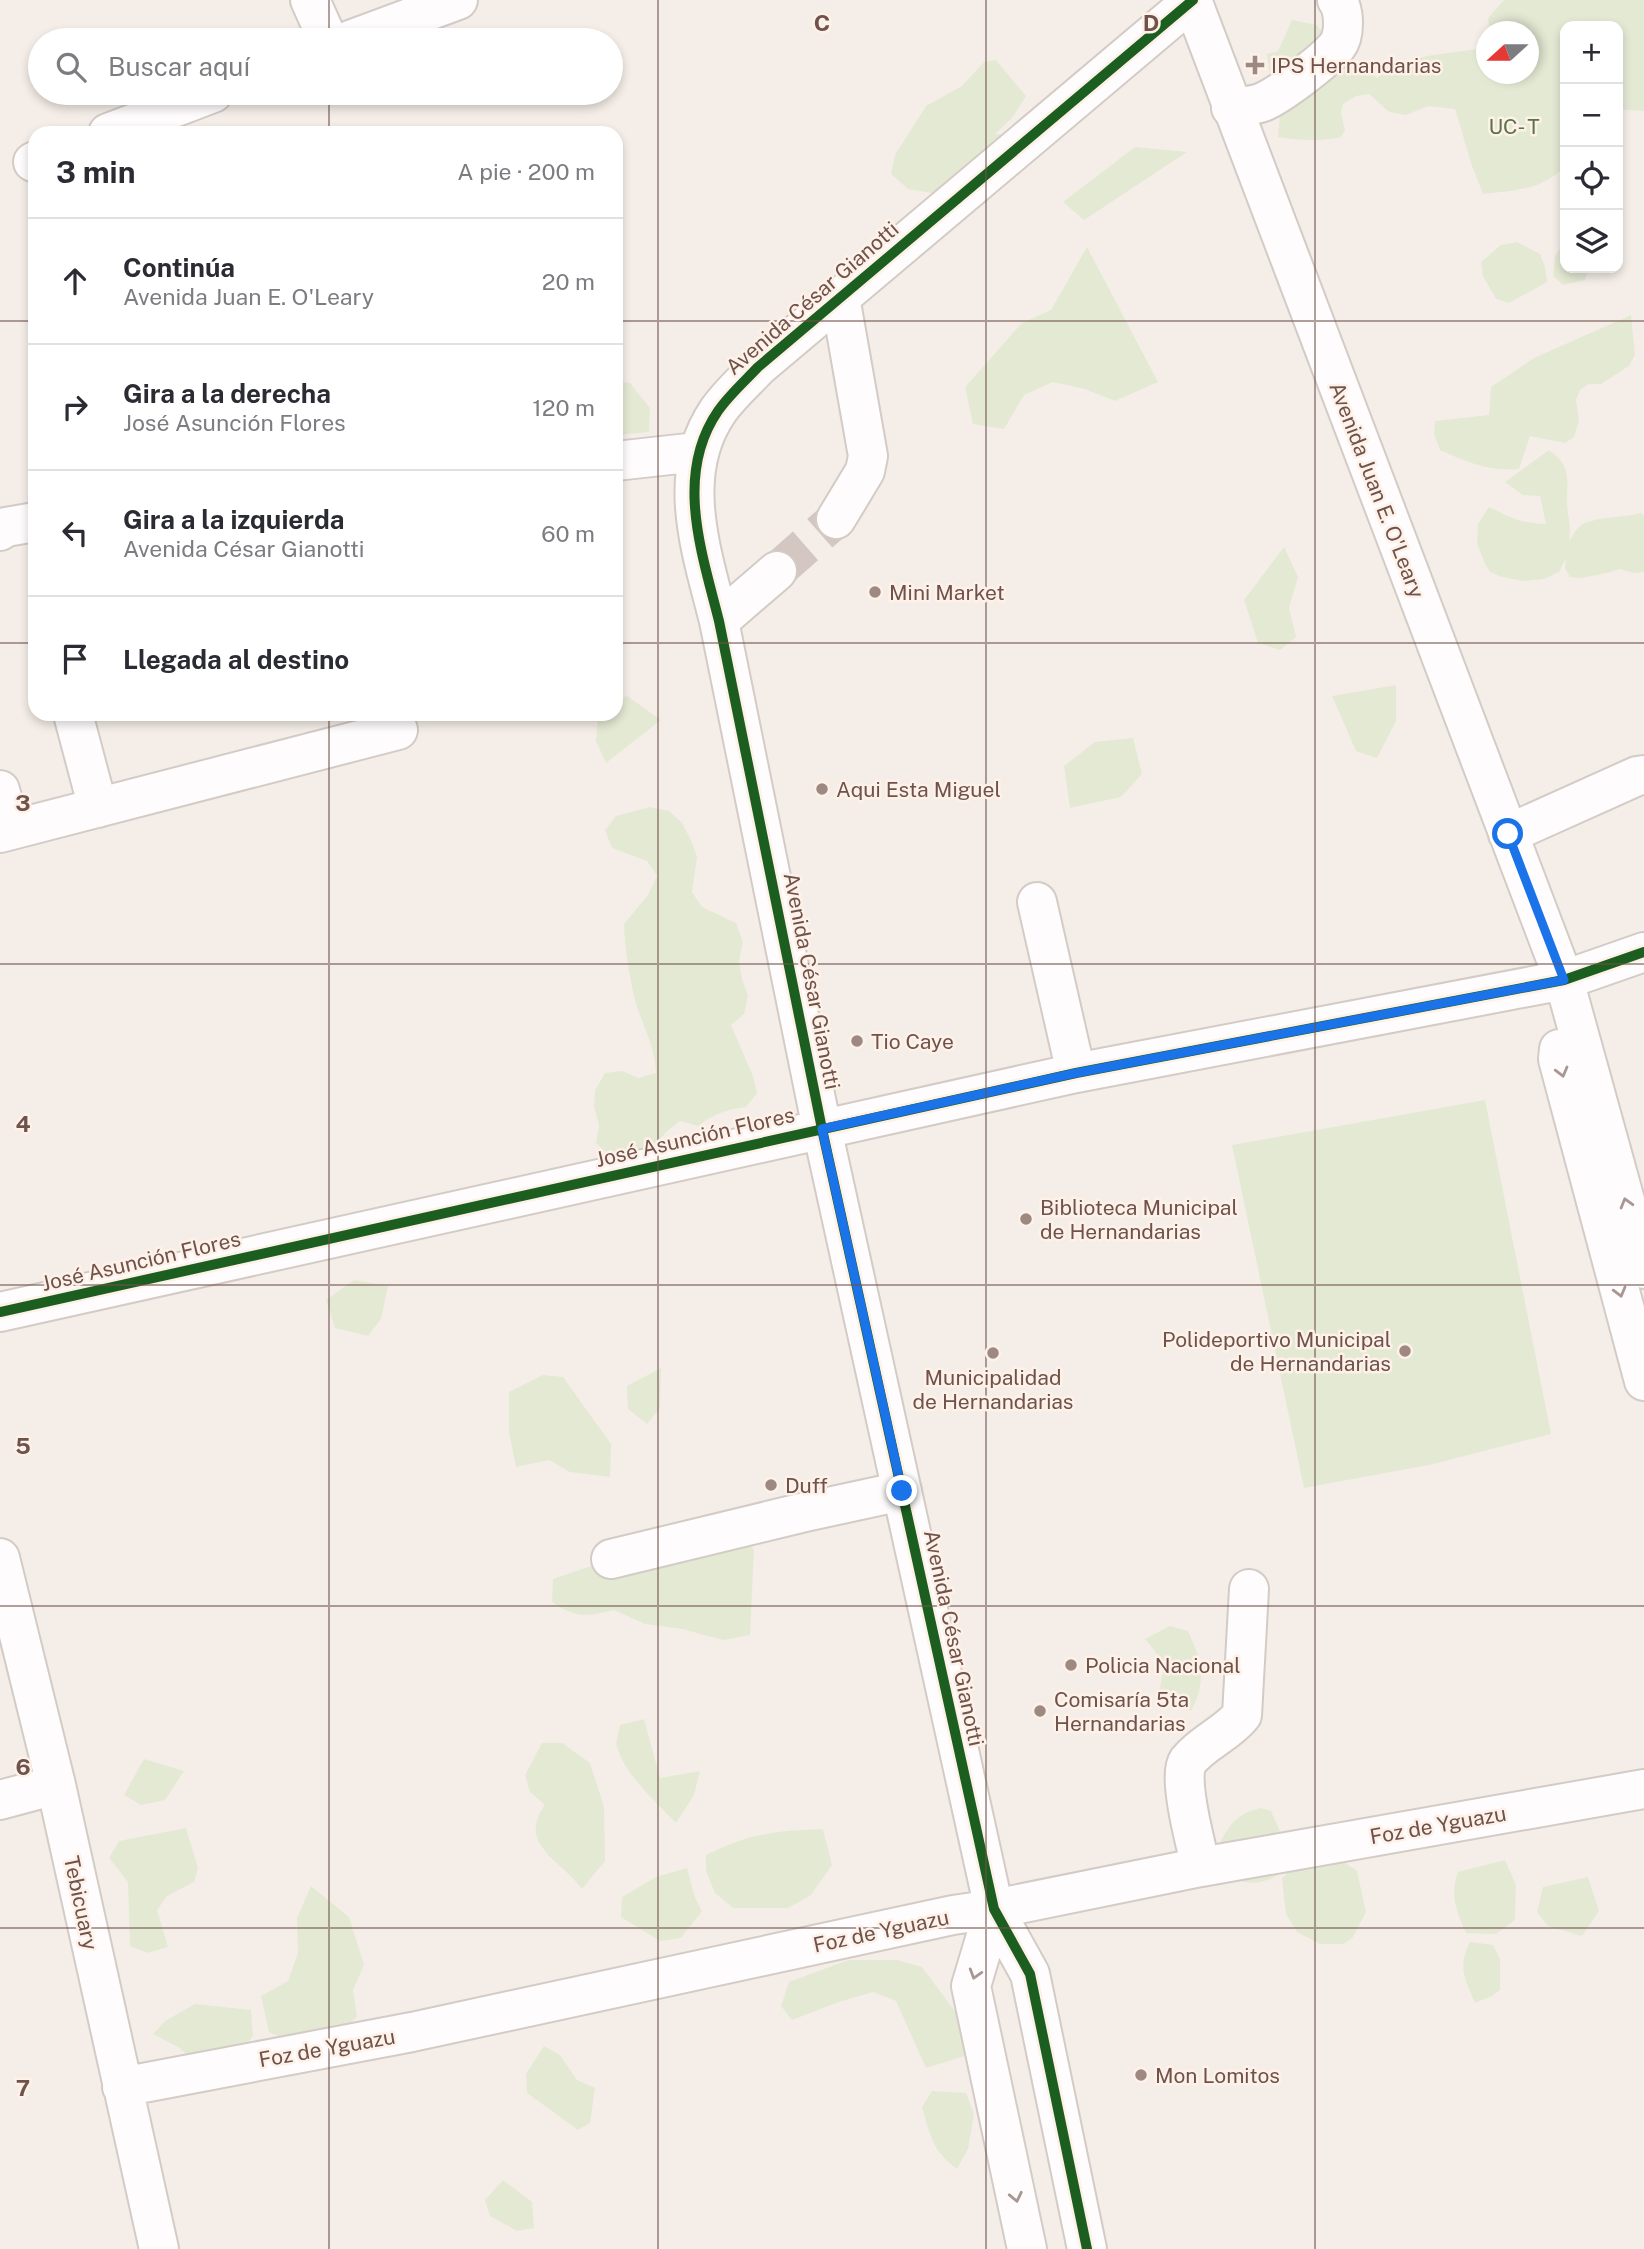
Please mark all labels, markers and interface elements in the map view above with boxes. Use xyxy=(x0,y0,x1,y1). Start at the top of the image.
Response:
text: C xyxy=(814,9,830,36)
text: D xyxy=(1143,9,1159,36)
north arrow xyxy=(1476,21,1539,84)
map controls xyxy=(1560,21,1623,273)
button: + xyxy=(1560,21,1623,84)
search box xyxy=(28,28,623,105)
icon: search xyxy=(52,48,90,86)
text: Buscar aquí xyxy=(108,51,250,82)
place label: IPS Hernandarias xyxy=(1271,53,1441,78)
marker: IPS Hernandarias xyxy=(1245,55,1265,75)
button: − xyxy=(1560,84,1623,147)
park label: UC- T xyxy=(1488,114,1540,139)
button: locate xyxy=(1560,147,1623,210)
text: 3 min xyxy=(56,154,135,190)
text: A pie · 200 m xyxy=(457,158,595,185)
button: layers xyxy=(1560,210,1623,273)
street label: Avenida César Gianotti xyxy=(721,216,903,380)
text: Continúa xyxy=(123,252,235,283)
icon: ahead xyxy=(56,262,94,300)
text: 20 m xyxy=(542,268,595,295)
text: Avenida Juan E. O'Leary xyxy=(123,283,374,310)
text: Gira a la derecha xyxy=(123,378,331,409)
street label: Avenida Juan E. O'Leary xyxy=(1324,378,1430,602)
icon: right xyxy=(56,388,94,426)
text: 120 m xyxy=(532,394,595,421)
text: José Asunción Flores xyxy=(123,409,346,436)
text: Gira a la izquierda xyxy=(123,504,345,535)
icon: left xyxy=(56,514,94,552)
text: 60 m xyxy=(541,520,595,547)
text: Avenida César Gianotti xyxy=(123,535,365,562)
place label: Mini Market xyxy=(889,580,1005,605)
marker: Mini Market xyxy=(867,584,883,600)
icon: arrive xyxy=(56,640,94,678)
text: Llegada al destino xyxy=(123,644,349,675)
place label: Aqui Esta Miguel xyxy=(836,777,1001,802)
marker: Aqui Esta Miguel xyxy=(814,781,830,797)
text: 3 xyxy=(15,789,31,816)
route start xyxy=(1492,818,1523,849)
street label: Avenida César Gianotti xyxy=(779,870,845,1092)
place label: Tio Caye xyxy=(871,1029,954,1054)
marker: Tio Caye xyxy=(849,1033,865,1049)
one-way arrow xyxy=(1553,1066,1568,1078)
street label: José Asunción Flores xyxy=(593,1102,797,1172)
text: 4 xyxy=(15,1110,31,1137)
place label: Biblioteca Municipal de Hernandarias xyxy=(1040,1195,1238,1244)
one-way arrow xyxy=(1619,1197,1634,1209)
marker: Biblioteca Municipal de Hernandarias xyxy=(1018,1211,1034,1227)
street label: José Asunción Flores xyxy=(39,1226,243,1296)
one-way arrow xyxy=(1612,1286,1626,1298)
place label: Polideportivo Municipal de Hernandarias xyxy=(1162,1327,1391,1376)
marker: Polideportivo Municipal de Hernandarias xyxy=(1397,1343,1413,1359)
marker: Municipalidad de Hernandarias xyxy=(985,1345,1001,1361)
place label: Municipalidad de Hernandarias xyxy=(913,1365,1073,1414)
text: 5 xyxy=(15,1432,31,1459)
place label: Duff xyxy=(785,1473,828,1498)
route end xyxy=(886,1475,917,1506)
marker: Duff xyxy=(763,1477,779,1493)
street label: Avenida César Gianotti xyxy=(919,1528,989,1748)
place label: Policia Nacional xyxy=(1085,1653,1241,1678)
marker: Policia Nacional xyxy=(1063,1657,1079,1673)
place label: Comisaría 5ta Hernandarias xyxy=(1054,1687,1189,1736)
marker: Comisaría 5ta Hernandarias xyxy=(1032,1703,1048,1719)
text: 6 xyxy=(15,1753,31,1780)
street label: Foz de Yguazu xyxy=(1368,1801,1508,1849)
street label: Tebicuary xyxy=(59,1854,103,1952)
street label: Foz de Yguazu xyxy=(811,1904,951,1958)
one-way arrow xyxy=(968,1968,983,1980)
street label: Foz de Yguazu xyxy=(257,2024,397,2072)
place label: Mon Lomitos xyxy=(1155,2063,1280,2088)
marker: Mon Lomitos xyxy=(1133,2067,1149,2083)
text: 7 xyxy=(16,2074,30,2101)
one-way arrow xyxy=(1007,2191,1022,2203)

